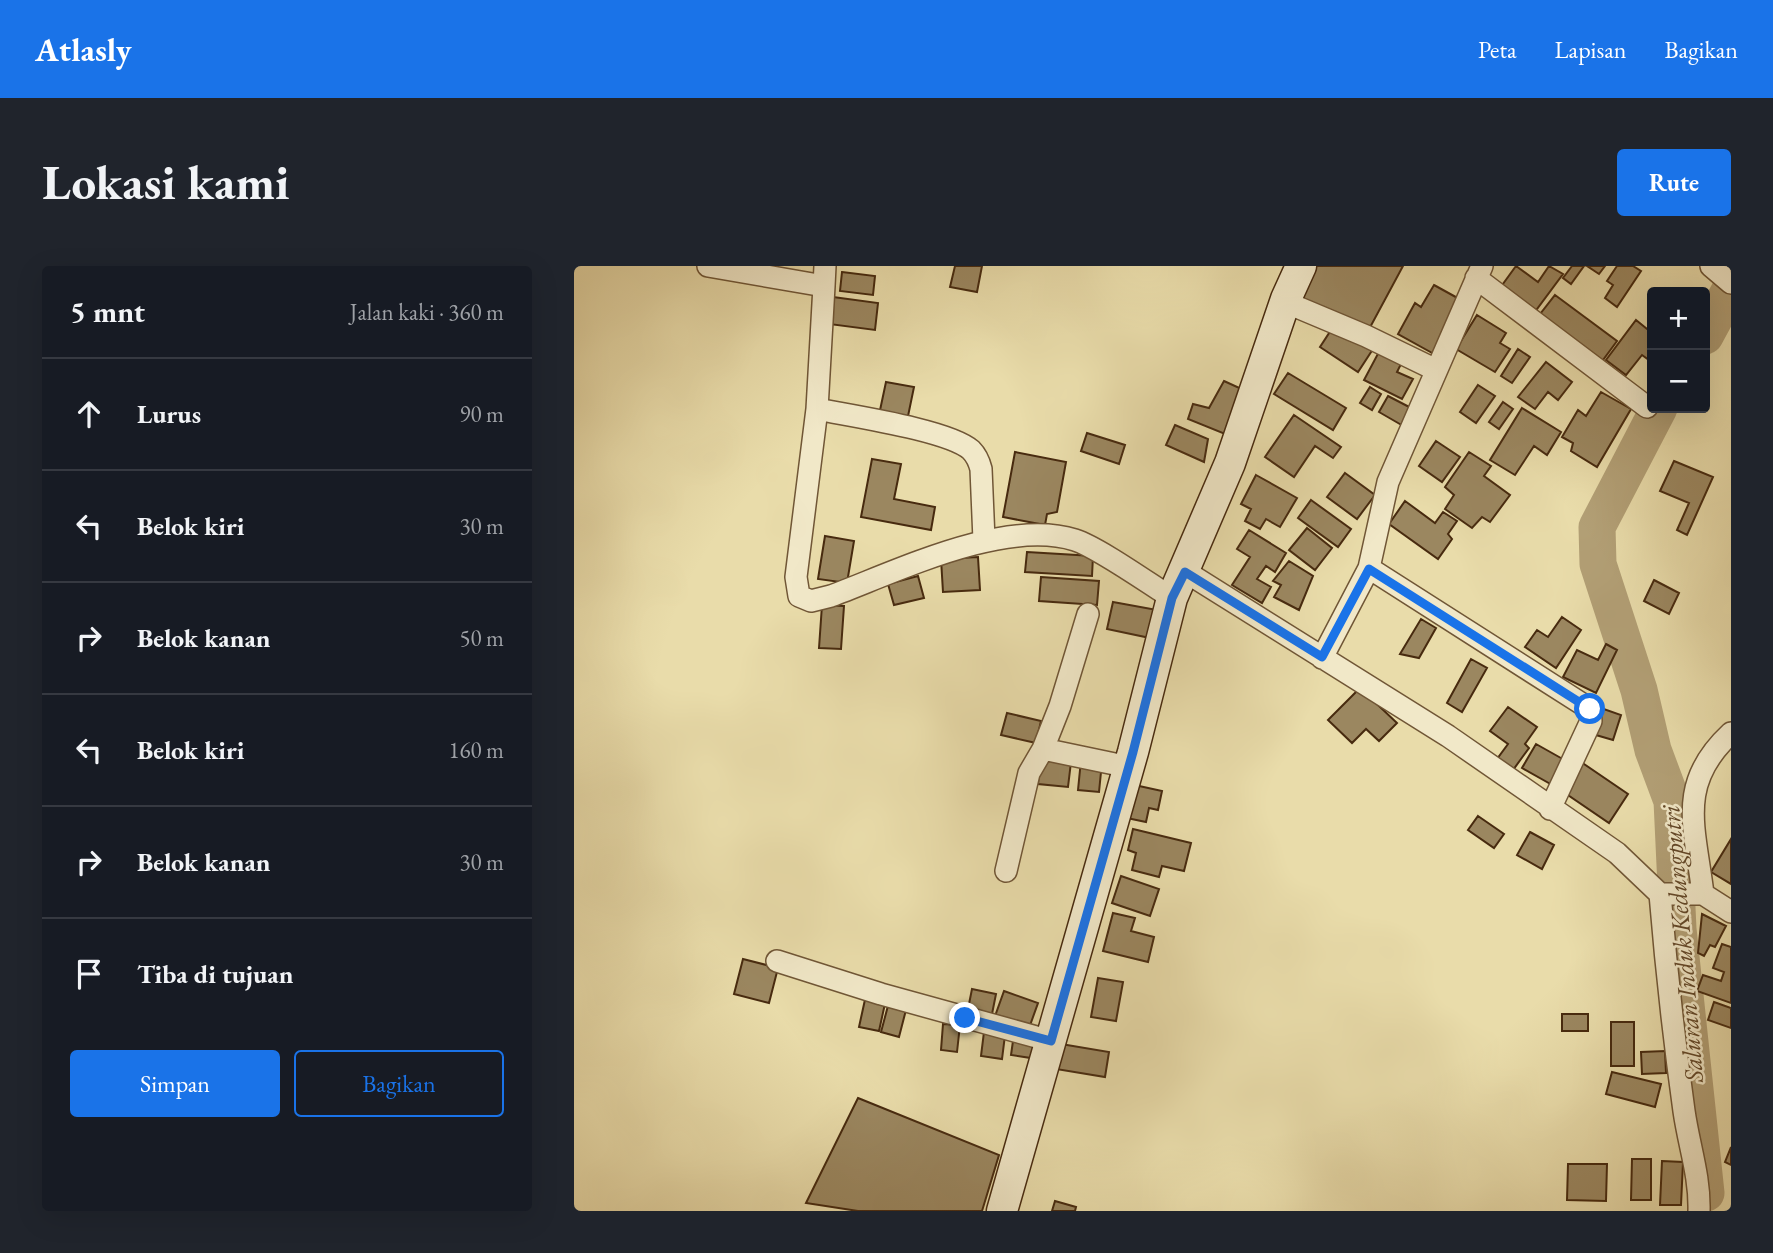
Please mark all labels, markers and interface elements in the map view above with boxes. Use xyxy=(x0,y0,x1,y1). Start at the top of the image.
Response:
text: Atlasly xyxy=(35,28,132,71)
text: Peta xyxy=(1478,34,1517,65)
text: Lapisan xyxy=(1555,34,1627,65)
text: Bagikan xyxy=(1665,34,1738,65)
button: Rute xyxy=(1617,149,1731,216)
text: Lokasi kami xyxy=(42,150,290,214)
map controls xyxy=(1647,287,1710,413)
button: + xyxy=(1647,287,1710,350)
text: 5 mnt xyxy=(70,292,145,331)
text: Jalan kaki · 360 m xyxy=(350,297,504,327)
button: − xyxy=(1647,350,1710,413)
icon: ahead xyxy=(70,395,108,433)
text: Lurus xyxy=(137,397,201,431)
text: 90 m xyxy=(459,399,504,429)
icon: left xyxy=(70,507,108,545)
text: Belok kiri xyxy=(137,509,244,543)
text: 30 m xyxy=(459,511,504,541)
icon: right xyxy=(70,619,108,657)
text: Belok kanan xyxy=(137,621,271,655)
text: 50 m xyxy=(459,623,504,653)
route start xyxy=(1574,693,1605,724)
icon: left xyxy=(70,731,108,769)
text: Belok kiri xyxy=(137,733,244,767)
text: 160 m xyxy=(448,735,504,765)
water label: Saluran Induk Kedungputri xyxy=(1653,803,1711,1085)
icon: right xyxy=(70,843,108,881)
text: Belok kanan xyxy=(137,845,271,879)
text: 30 m xyxy=(459,847,504,877)
icon: arrive xyxy=(70,955,108,993)
text: Tiba di tujuan xyxy=(137,957,293,991)
route end xyxy=(949,1002,980,1033)
button: Simpan xyxy=(70,1050,280,1117)
button: Bagikan xyxy=(294,1050,504,1117)

